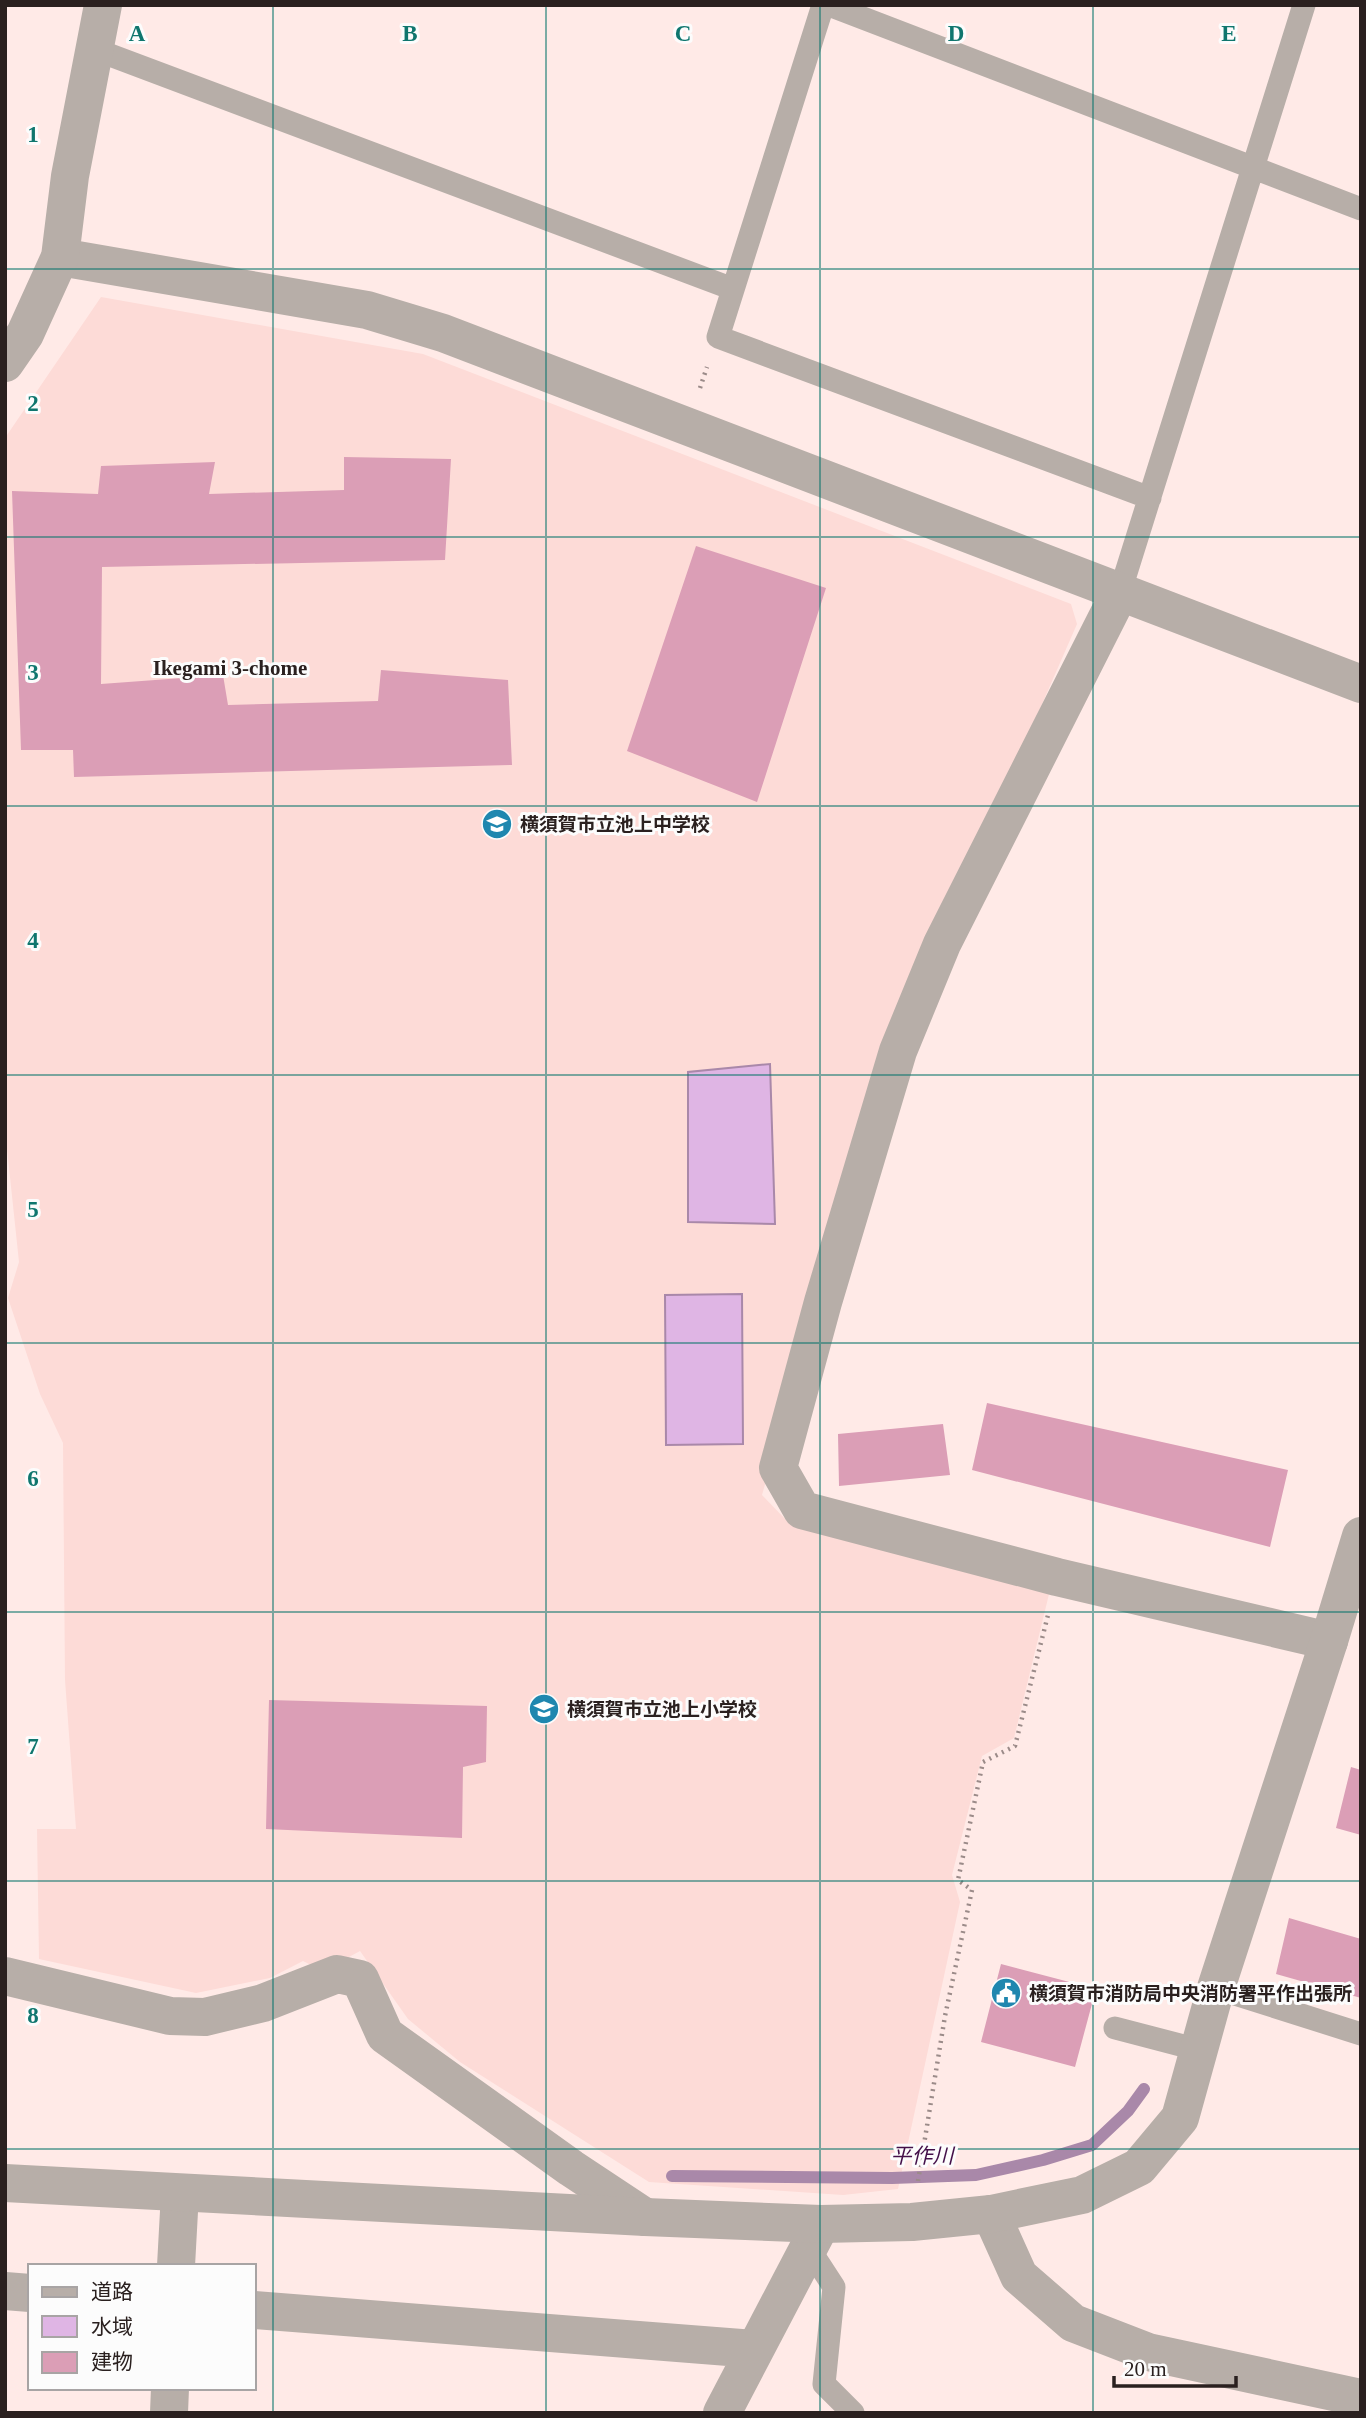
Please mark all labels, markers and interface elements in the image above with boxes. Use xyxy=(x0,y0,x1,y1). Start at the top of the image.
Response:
text: A xyxy=(129,21,146,46)
text: B xyxy=(402,21,418,46)
text: C xyxy=(675,21,691,46)
text: D xyxy=(948,21,964,46)
text: E xyxy=(1221,21,1237,46)
text: 1 xyxy=(27,122,39,147)
text: 2 xyxy=(27,391,39,416)
district label: Ikegami 3-chome xyxy=(153,656,307,680)
text: 3 xyxy=(27,660,39,685)
school or university icon: 横須賀市立池上中学校 xyxy=(480,807,514,841)
place label: 横須賀市立池上中学校 xyxy=(520,814,710,835)
text: 4 xyxy=(27,928,39,953)
text: 5 xyxy=(27,1197,39,1222)
text: 6 xyxy=(27,1466,39,1491)
school or university icon: 横須賀市立池上小学校 xyxy=(527,1692,561,1726)
place label: 横須賀市立池上小学校 xyxy=(567,1699,757,1720)
text: 7 xyxy=(27,1734,39,1759)
public building icon: 横須賀市消防局中央消防署平作出張所 xyxy=(989,1976,1023,2010)
place label: 横須賀市消防局中央消防署平作出張所 xyxy=(1029,1983,1352,2004)
text: 8 xyxy=(27,2003,39,2028)
water label: 平作川 xyxy=(891,2144,955,2168)
legend xyxy=(28,2264,256,2390)
text: 道路 xyxy=(91,2280,133,2304)
text: 水域 xyxy=(91,2315,133,2339)
scale bar xyxy=(1114,2344,1236,2388)
text: 建物 xyxy=(91,2350,133,2374)
text: 20 m xyxy=(1124,2357,1167,2381)

